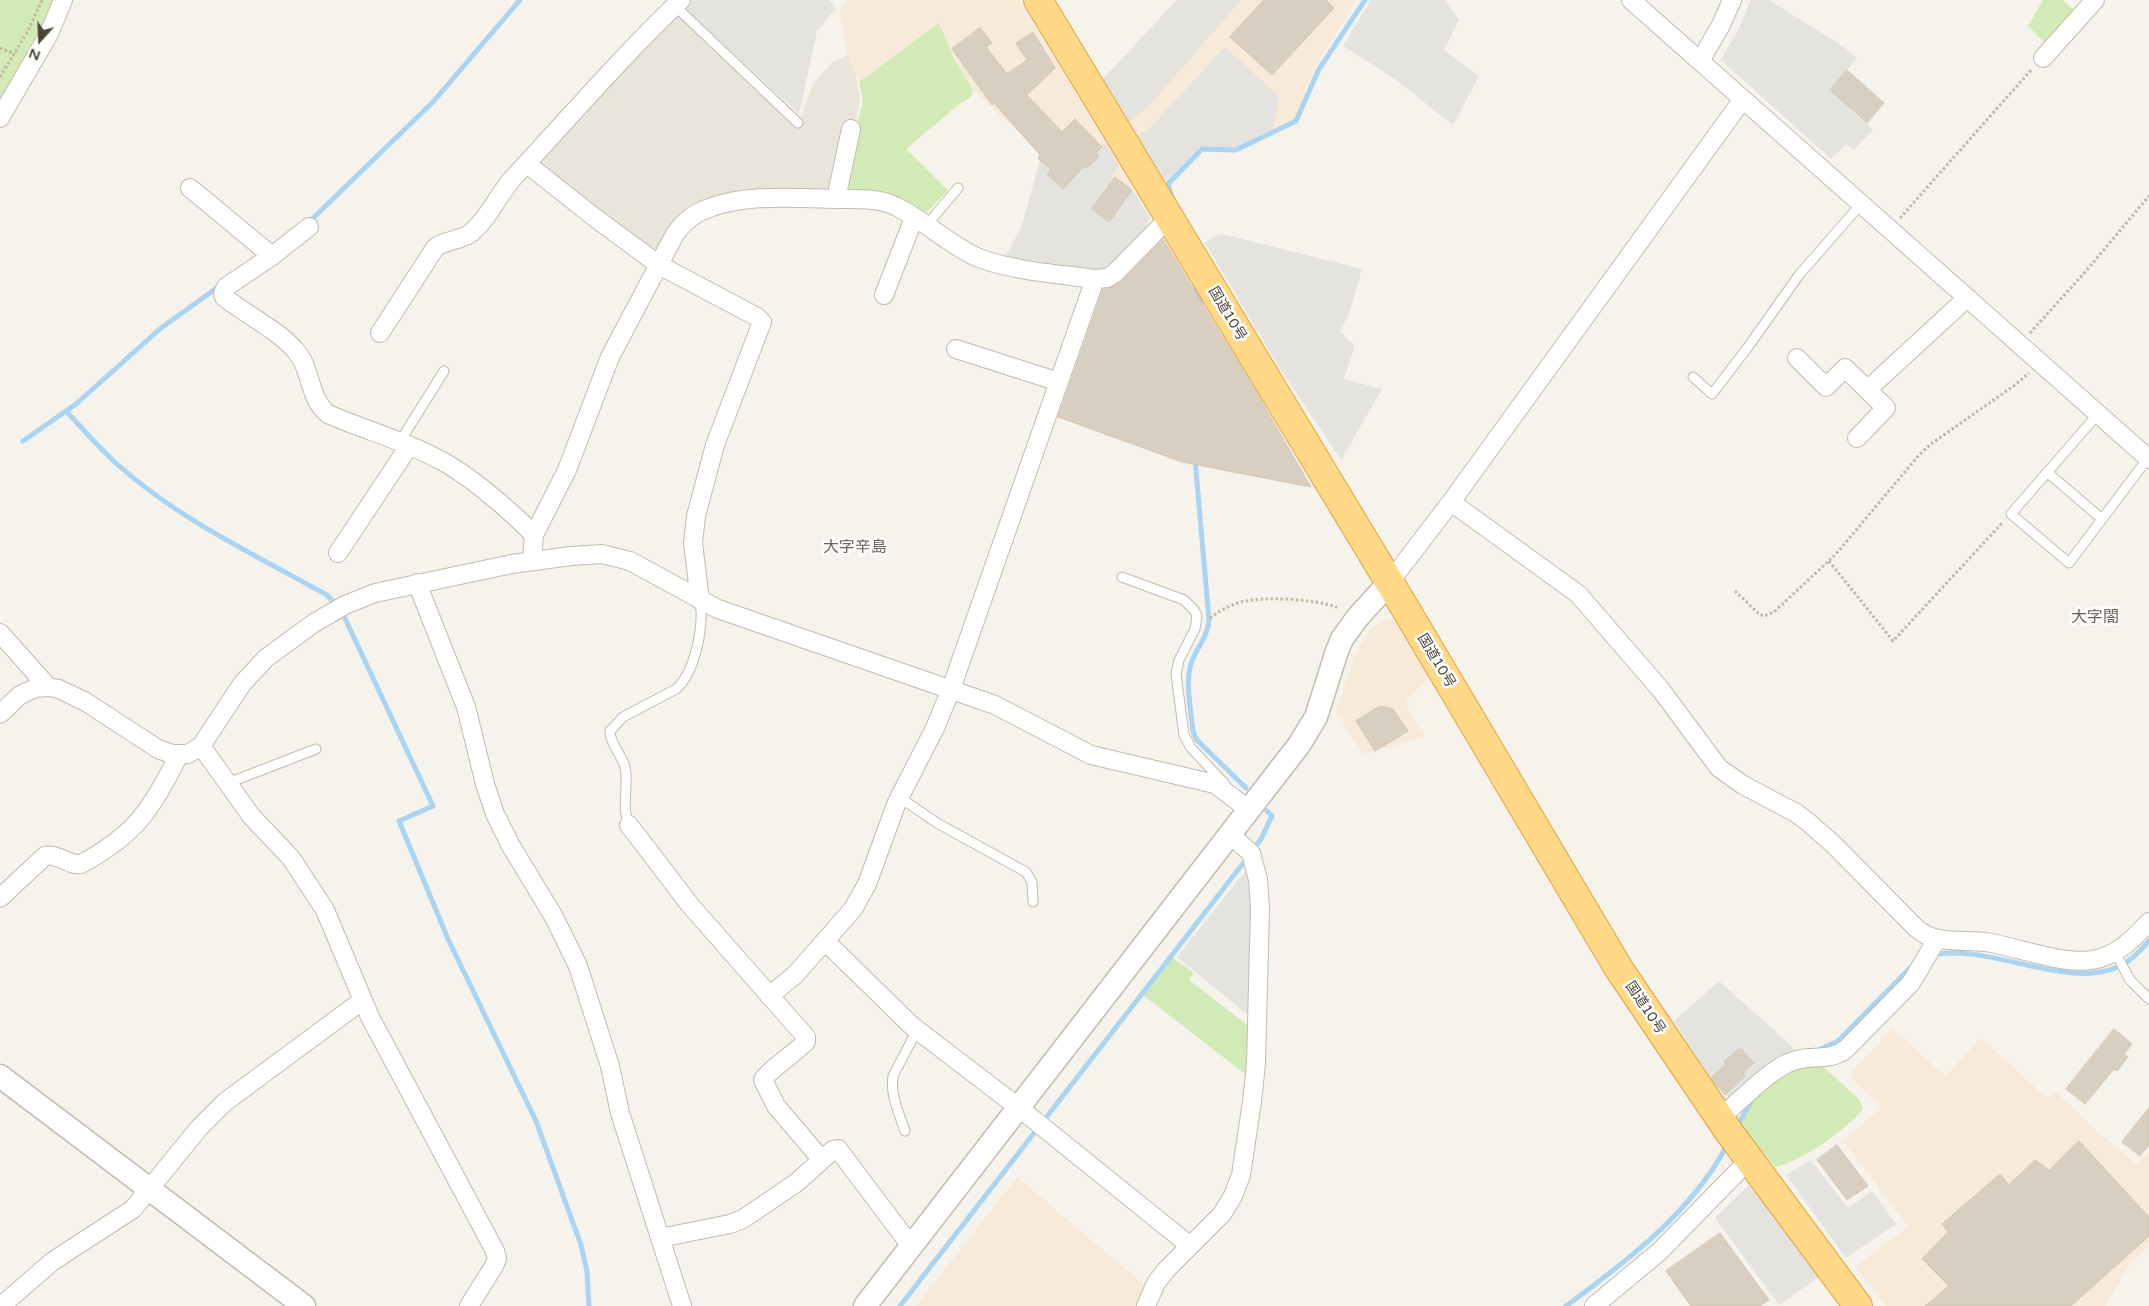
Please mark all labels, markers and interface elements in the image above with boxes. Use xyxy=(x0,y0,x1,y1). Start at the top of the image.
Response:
north arrow xyxy=(15,15,65,65)
text: N xyxy=(27,45,43,64)
street label: 国道10号 xyxy=(1204,284,1250,344)
district label: 大字辛島 xyxy=(823,538,887,558)
district label: 大字閤 xyxy=(2071,608,2119,628)
street label: 国道10号 xyxy=(1413,631,1459,691)
street label: 国道10号 xyxy=(1621,979,1669,1037)

